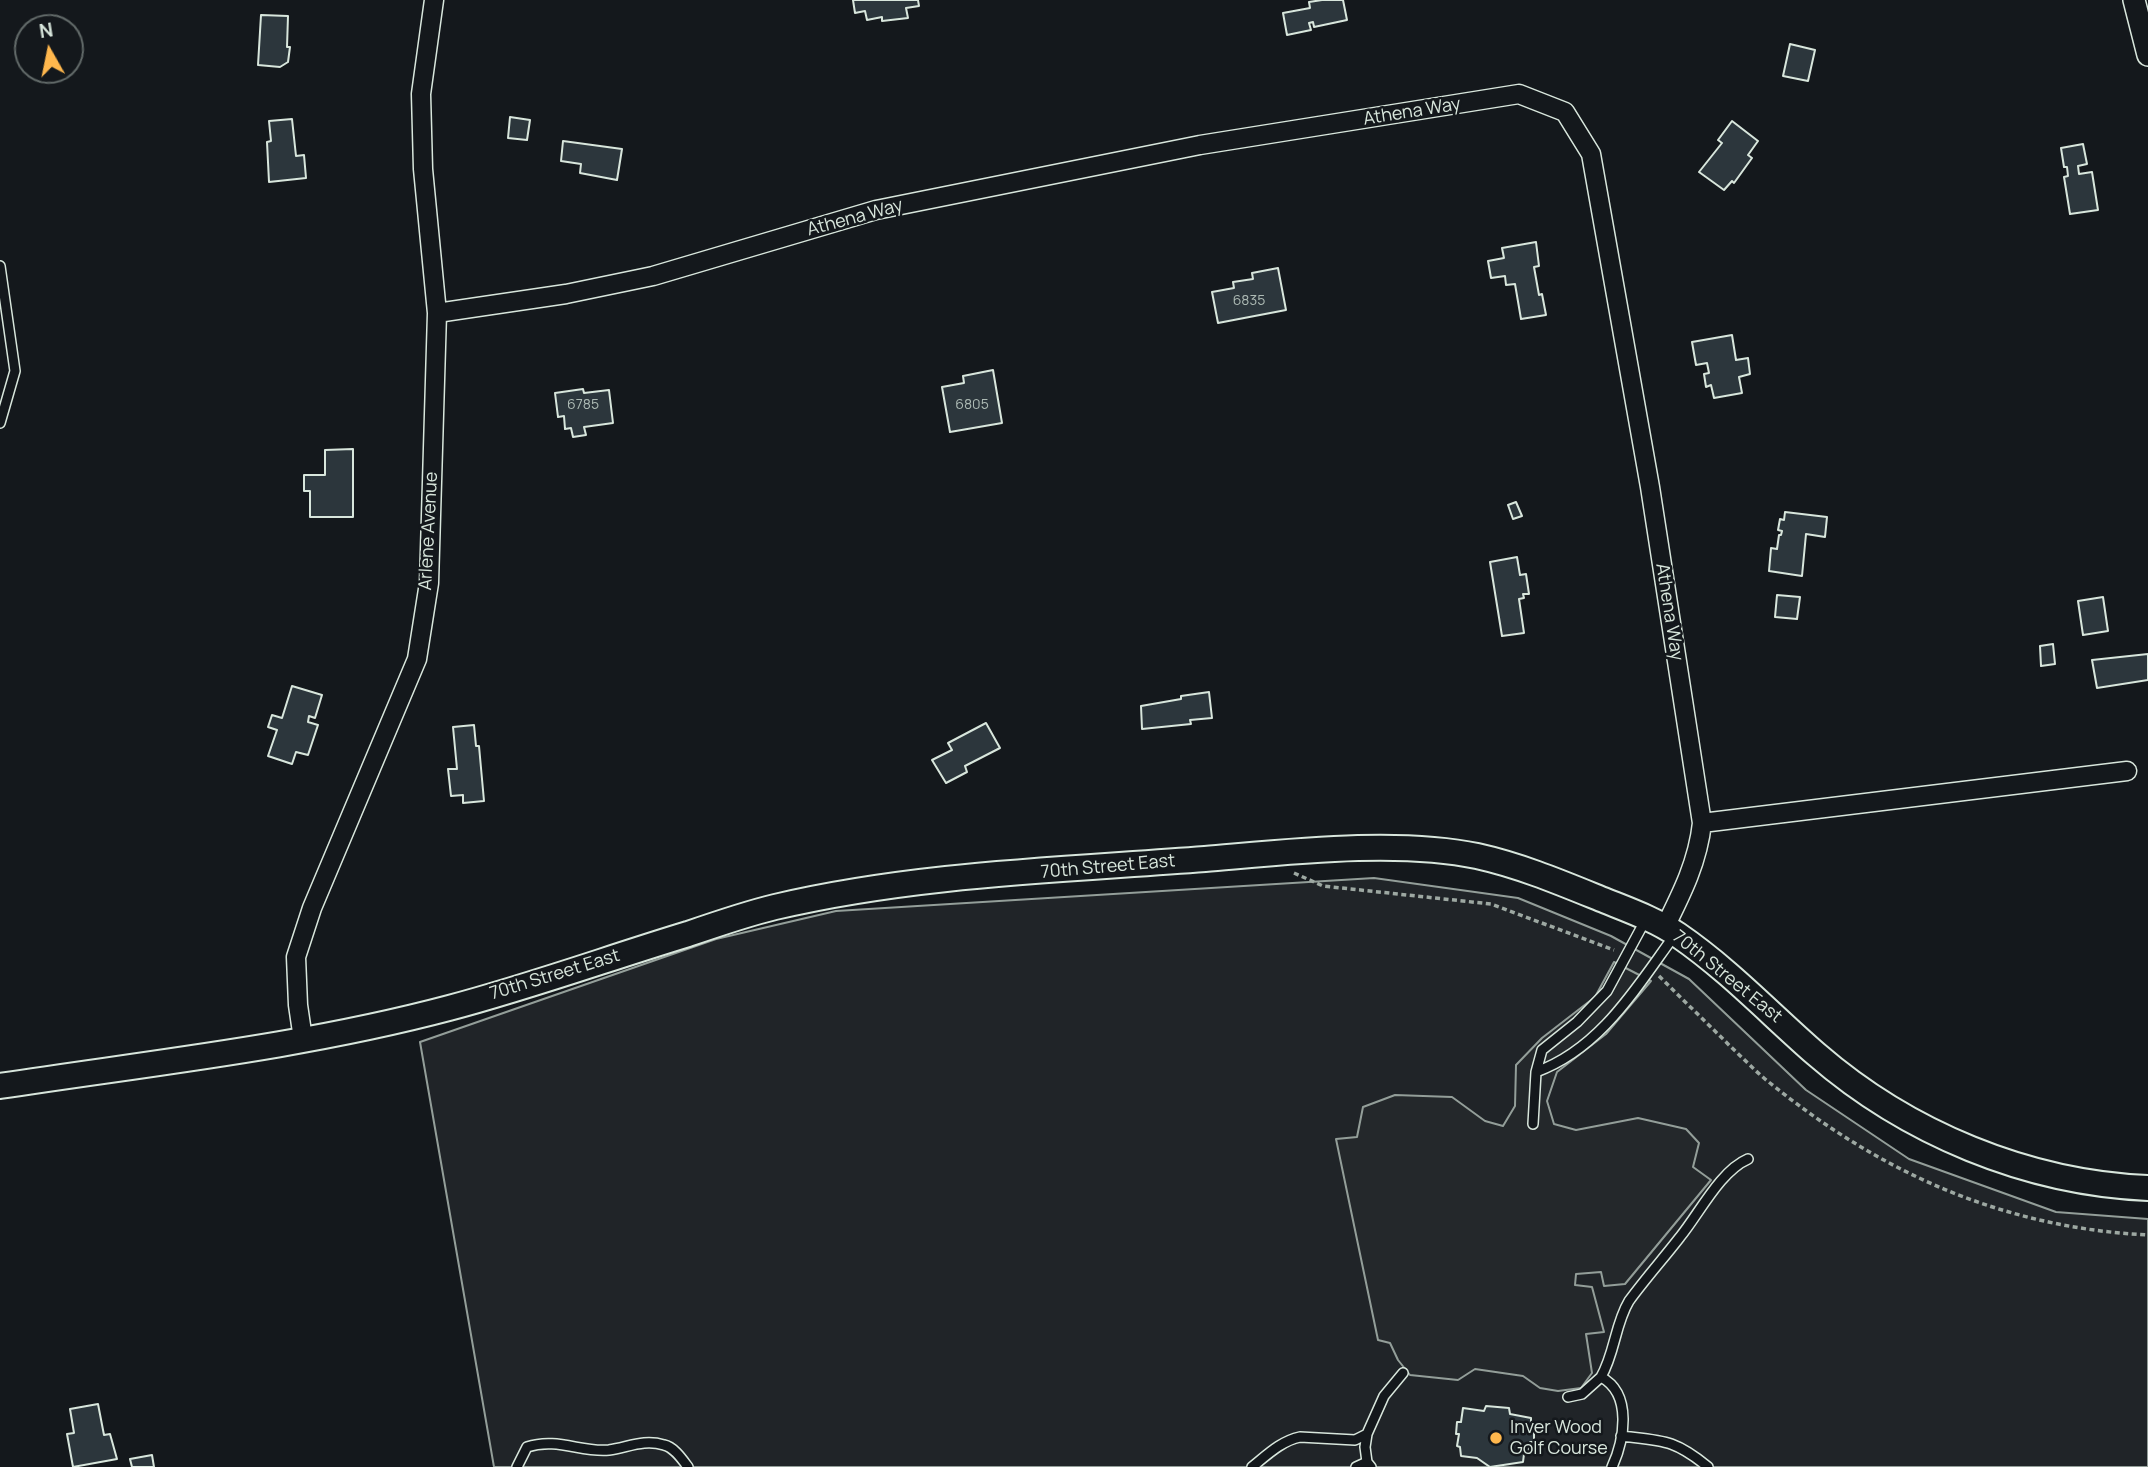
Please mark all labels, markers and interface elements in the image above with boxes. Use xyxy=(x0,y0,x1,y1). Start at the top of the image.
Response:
north arrow xyxy=(14,14,84,84)
text: N xyxy=(37,16,55,44)
street label: Athena Way xyxy=(1362,94,1462,130)
street label: Athena Way xyxy=(805,195,905,241)
house number: 6835 xyxy=(1233,293,1265,309)
house number: 6785 xyxy=(567,397,599,413)
house number: 6805 xyxy=(955,397,989,413)
street label: Arlene Avenue xyxy=(415,471,443,591)
street label: Athena Way xyxy=(1651,562,1687,662)
street label: 70th Street East xyxy=(1040,850,1176,884)
street label: 70th Street East xyxy=(1668,926,1786,1028)
street label: 70th Street East xyxy=(487,945,623,1005)
place label: Inver Wood Golf Course xyxy=(1510,1417,1608,1460)
marker: Inver Wood Golf Course xyxy=(1488,1430,1504,1446)

